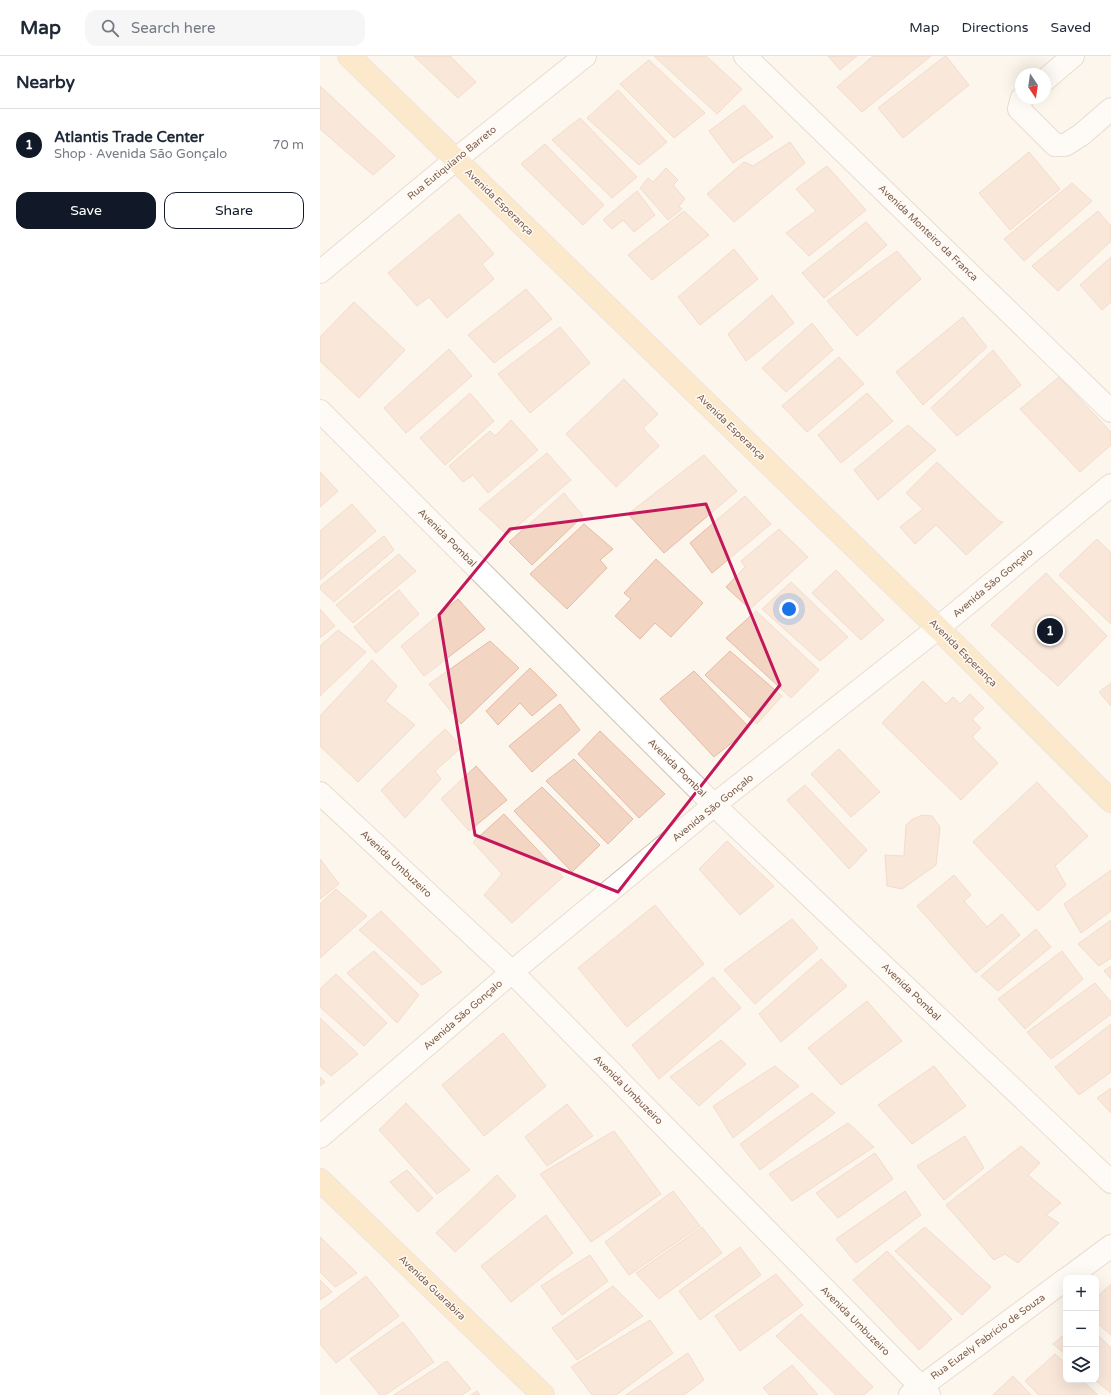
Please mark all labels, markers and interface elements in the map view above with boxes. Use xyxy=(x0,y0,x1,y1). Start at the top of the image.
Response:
search box xyxy=(85,10,365,46)
text: Map xyxy=(20,17,61,39)
icon: search xyxy=(99,17,121,39)
text: Search here xyxy=(131,19,215,37)
text: Map xyxy=(909,19,940,36)
text: Directions xyxy=(962,19,1029,36)
text: Saved xyxy=(1051,19,1091,36)
north arrow xyxy=(1015,68,1051,104)
text: Nearby xyxy=(16,72,75,93)
street label: Rua Eutiquiano Barreto xyxy=(405,123,499,203)
text: Atlantis Trade Center xyxy=(54,128,204,146)
text: 1 xyxy=(25,137,33,153)
text: 70 m xyxy=(272,137,304,153)
text: Shop · Avenida São Gonçalo xyxy=(54,146,227,162)
street label: Avenida Esperança xyxy=(462,166,536,238)
street label: Avenida Monteiro da Franca xyxy=(876,182,980,284)
button: Save xyxy=(16,192,156,229)
button: Share xyxy=(164,192,304,229)
street label: Avenida Esperança xyxy=(694,391,768,463)
street label: Avenida Pombal xyxy=(415,506,479,570)
street label: Avenida São Gonçalo xyxy=(951,546,1035,620)
your location xyxy=(779,599,799,619)
pin: 1 xyxy=(1037,616,1063,646)
street label: Avenida Esperança xyxy=(927,617,999,689)
street label: Avenida Pombal xyxy=(645,736,709,800)
street label: Avenida São Gonçalo xyxy=(670,772,756,844)
street label: Avenida Umbuzeiro xyxy=(358,828,434,900)
street label: Avenida Pombal xyxy=(879,961,943,1023)
street label: Avenida São Gonçalo xyxy=(421,977,505,1053)
street label: Avenida Umbuzeiro xyxy=(591,1053,665,1127)
street label: Avenida Guarabira xyxy=(396,1253,468,1323)
map controls xyxy=(1063,1275,1099,1383)
button: + xyxy=(1063,1275,1099,1311)
street label: Avenida Umbuzeiro xyxy=(818,1284,892,1358)
street label: Rua Euzely Fabrício de Souza xyxy=(928,1291,1048,1383)
button: − xyxy=(1063,1311,1099,1347)
button: layers xyxy=(1063,1347,1099,1383)

